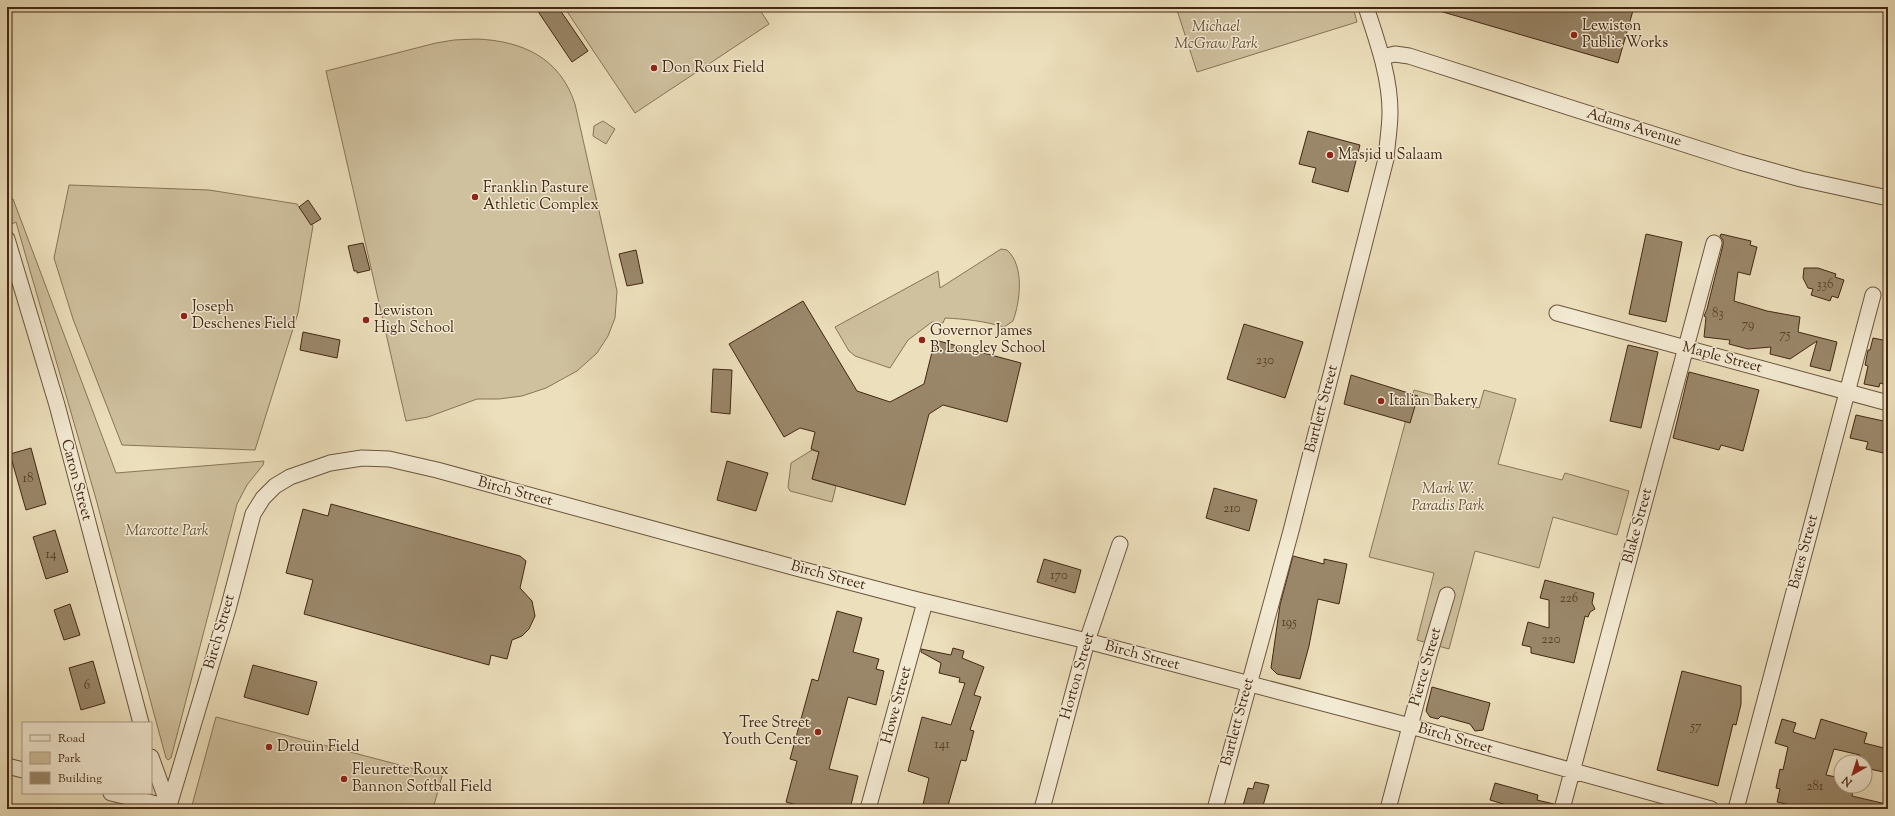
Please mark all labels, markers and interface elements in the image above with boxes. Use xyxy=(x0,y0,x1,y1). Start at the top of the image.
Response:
place label: Lewiston Public Works xyxy=(1582,16,1668,54)
park label: Michael McGraw Park xyxy=(1174,17,1258,55)
marker: Lewiston Public Works xyxy=(1569,30,1579,40)
place label: Don Roux Field xyxy=(662,58,765,79)
marker: Don Roux Field xyxy=(649,63,659,73)
street label: Adams Avenue xyxy=(1584,104,1684,152)
place label: Masjid u Salaam xyxy=(1338,145,1443,166)
marker: Masjid u Salaam xyxy=(1325,150,1335,160)
place label: Franklin Pasture Athletic Complex xyxy=(483,178,599,216)
marker: Franklin Pasture Athletic Complex xyxy=(470,192,480,202)
house number: 336 xyxy=(1817,276,1833,294)
place label: Joseph Deschenes Field xyxy=(191,297,296,335)
place label: Lewiston High School xyxy=(374,301,454,339)
house number: 83 xyxy=(1712,305,1724,323)
marker: Joseph Deschenes Field xyxy=(179,311,189,321)
marker: Lewiston High School xyxy=(361,315,371,325)
house number: 79 xyxy=(1742,316,1754,334)
place label: Governor James B. Longley School xyxy=(930,321,1046,359)
house number: 75 xyxy=(1780,326,1791,344)
marker: Governor James B. Longley School xyxy=(917,335,927,345)
street label: Maple Street xyxy=(1680,337,1764,379)
house number: 230 xyxy=(1256,352,1274,370)
street label: Bartlett Street xyxy=(1300,363,1344,455)
place label: Italian Bakery xyxy=(1389,391,1478,412)
marker: Italian Bakery xyxy=(1376,396,1386,406)
street label: Caron Street xyxy=(55,437,97,523)
house number: 18 xyxy=(23,470,33,488)
street label: Birch Street xyxy=(475,472,555,512)
park label: Mark W. Paradis Park xyxy=(1411,479,1485,517)
street label: Blake Street xyxy=(1618,486,1658,566)
house number: 210 xyxy=(1223,500,1241,518)
street label: Bates Street xyxy=(1784,513,1824,591)
park label: Marcotte Park xyxy=(125,521,209,542)
house number: 14 xyxy=(46,546,57,564)
street label: Birch Street xyxy=(788,556,868,596)
house number: 170 xyxy=(1050,567,1068,585)
house number: 226 xyxy=(1560,590,1578,608)
street label: Birch Street xyxy=(199,592,241,672)
house number: 195 xyxy=(1281,614,1297,632)
street label: Pierce Street xyxy=(1405,625,1447,709)
street label: Horton Street xyxy=(1056,630,1100,722)
house number: 220 xyxy=(1541,631,1561,649)
street label: Birch Street xyxy=(1102,636,1182,676)
street label: Howe Street xyxy=(877,664,917,746)
street label: Bartlett Street xyxy=(1216,676,1260,768)
house number: 6 xyxy=(84,677,90,695)
place label: Tree Street Youth Center xyxy=(722,713,810,751)
street label: Birch Street xyxy=(1415,718,1495,760)
house number: 57 xyxy=(1690,718,1702,736)
legend xyxy=(22,722,152,794)
marker: Tree Street Youth Center xyxy=(813,727,823,737)
text: Road xyxy=(58,730,85,748)
house number: 141 xyxy=(934,736,950,754)
place label: Drouin Field xyxy=(277,737,360,758)
marker: Drouin Field xyxy=(264,742,274,752)
text: Park xyxy=(58,750,81,768)
north arrow xyxy=(1833,754,1873,794)
place label: Fleurette Roux Bannon Softball Field xyxy=(352,760,492,798)
text: Building xyxy=(58,770,102,788)
text: N xyxy=(1839,772,1857,791)
marker: Fleurette Roux Bannon Softball Field xyxy=(339,774,349,784)
house number: 281 xyxy=(1806,778,1824,796)

